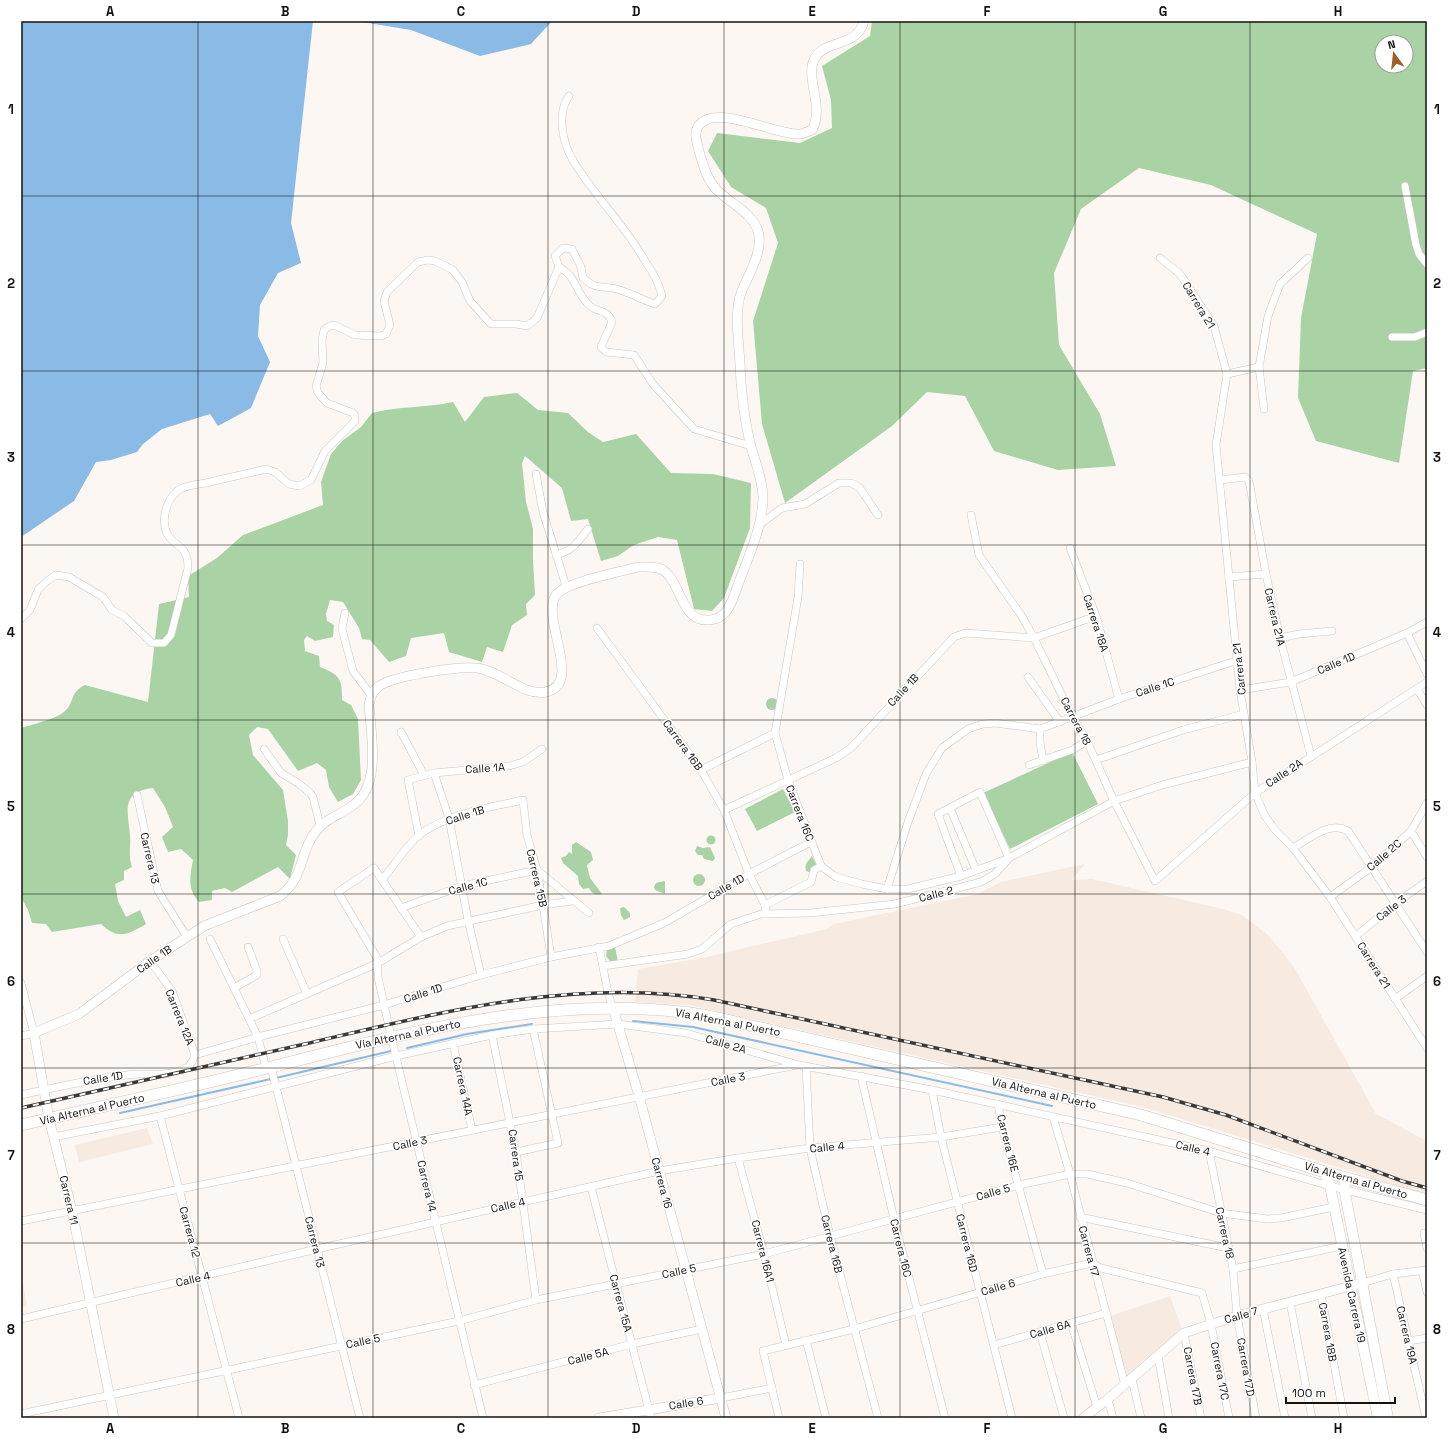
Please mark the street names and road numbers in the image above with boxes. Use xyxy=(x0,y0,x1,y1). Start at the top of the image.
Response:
street label: Carrera 21 xyxy=(1180,279,1218,331)
street label: Carrera 21A xyxy=(1262,587,1289,648)
street label: Carrera 18A xyxy=(1080,593,1112,654)
street label: Carrera 21 xyxy=(1229,642,1249,696)
street label: Calle 1D xyxy=(1315,649,1357,677)
street label: Calle 1B xyxy=(884,671,922,709)
street label: Calle 1C xyxy=(1134,674,1176,700)
street label: Carrera 18 xyxy=(1057,695,1095,748)
street label: Carrera 16B xyxy=(660,717,706,773)
street label: Calle 2A xyxy=(1263,756,1305,790)
street label: Calle 1A xyxy=(465,760,505,776)
street label: Carrera 16C xyxy=(783,783,817,843)
street label: Calle 1B xyxy=(444,802,486,828)
street label: Carrera 13 xyxy=(137,831,163,885)
street label: Calle 2C xyxy=(1364,836,1404,874)
street label: Carrera 15B xyxy=(523,847,551,909)
street label: Calle 1D xyxy=(705,871,747,903)
street label: Calle 1C xyxy=(447,874,489,898)
street label: Calle 2 xyxy=(917,883,955,905)
street label: Calle 3 xyxy=(1373,892,1409,924)
street label: Carrera 21 xyxy=(1354,939,1394,991)
street label: Calle 1B xyxy=(134,942,174,976)
street label: Calle 1D xyxy=(402,980,444,1006)
street label: Carrera 12A xyxy=(162,987,198,1047)
street label: Vía Alterna al Puerto xyxy=(674,1005,782,1039)
street label: Vía Alterna al Puerto xyxy=(354,1016,462,1052)
street label: Calle 2A xyxy=(704,1032,748,1056)
street label: Carrera 14A xyxy=(450,1055,476,1117)
street label: Calle 1D xyxy=(82,1068,124,1088)
street label: Calle 3 xyxy=(710,1069,747,1089)
street label: Vía Alterna al Puerto xyxy=(990,1074,1098,1112)
street label: Vía Alterna al Puerto xyxy=(38,1090,146,1128)
street label: Carrera 16E xyxy=(994,1113,1022,1173)
street label: Carrera 15 xyxy=(505,1128,527,1182)
street label: Calle 3 xyxy=(392,1132,429,1153)
street label: Calle 4 xyxy=(1174,1137,1212,1159)
street label: Calle 4 xyxy=(809,1138,845,1155)
street label: Carrera 16 xyxy=(648,1156,676,1210)
street label: Carrera 14 xyxy=(414,1159,440,1213)
street label: Vía Alterna al Puerto xyxy=(1303,1159,1410,1202)
street label: Carrera 11 xyxy=(57,1174,81,1226)
street label: Calle 5 xyxy=(974,1180,1012,1204)
street label: Calle 4 xyxy=(489,1194,527,1216)
street label: Carrera 12 xyxy=(176,1205,204,1259)
street label: Carrera 18 xyxy=(1213,1206,1237,1260)
street label: Carrera 16D xyxy=(953,1212,981,1274)
street label: Carrera 16B xyxy=(818,1213,846,1275)
street label: Carrera 13 xyxy=(302,1215,328,1269)
street label: Carrera 16C xyxy=(887,1217,915,1279)
street label: Carrera 16A1 xyxy=(748,1218,778,1284)
street label: Carrera 17 xyxy=(1076,1224,1102,1278)
street label: Avenida Carrera 19 xyxy=(1335,1246,1369,1344)
street label: Calle 5 xyxy=(661,1260,698,1281)
street label: Calle 4 xyxy=(174,1268,212,1290)
street label: Carrera 15A xyxy=(607,1273,635,1333)
street label: Calle 6 xyxy=(979,1275,1017,1299)
street label: Carrera 18B xyxy=(1316,1301,1340,1363)
street label: Calle 7 xyxy=(1223,1304,1259,1326)
street label: Carrera 19A xyxy=(1394,1304,1421,1366)
street label: Calle 6A xyxy=(1028,1316,1072,1341)
street label: Calle 5 xyxy=(345,1330,382,1351)
street label: Carrera 17D xyxy=(1234,1337,1258,1397)
street label: Carrera 17C xyxy=(1208,1341,1232,1401)
street label: Calle 5A xyxy=(566,1344,610,1368)
street label: Carrera 17B xyxy=(1180,1346,1206,1406)
street label: Calle 6 xyxy=(668,1393,705,1413)

